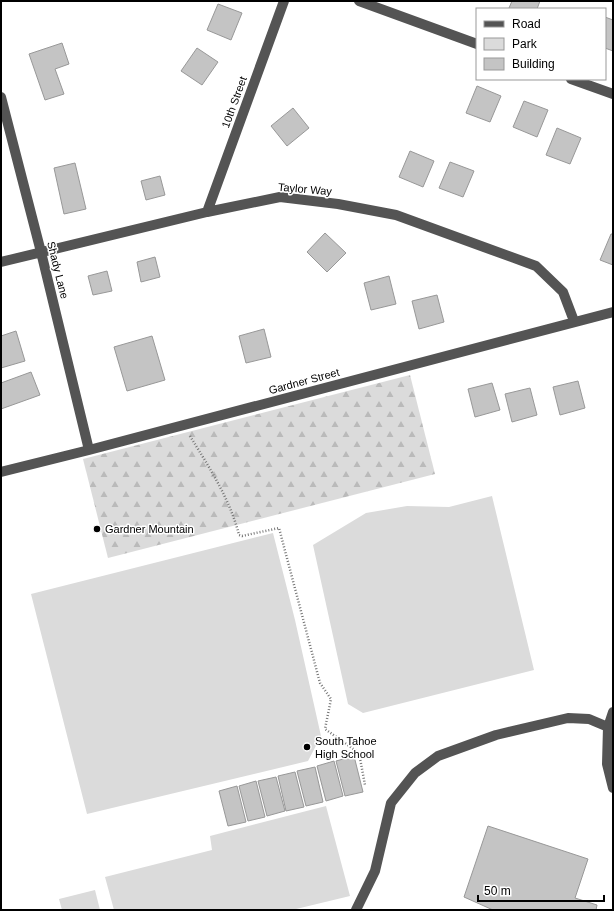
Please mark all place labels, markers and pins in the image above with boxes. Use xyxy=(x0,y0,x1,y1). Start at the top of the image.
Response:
place label: Gardner Mountain xyxy=(105,523,194,535)
marker: Gardner Mountain xyxy=(92,524,102,534)
place label: South Tahoe High School xyxy=(315,735,377,760)
marker: South Tahoe High School xyxy=(302,742,312,752)

